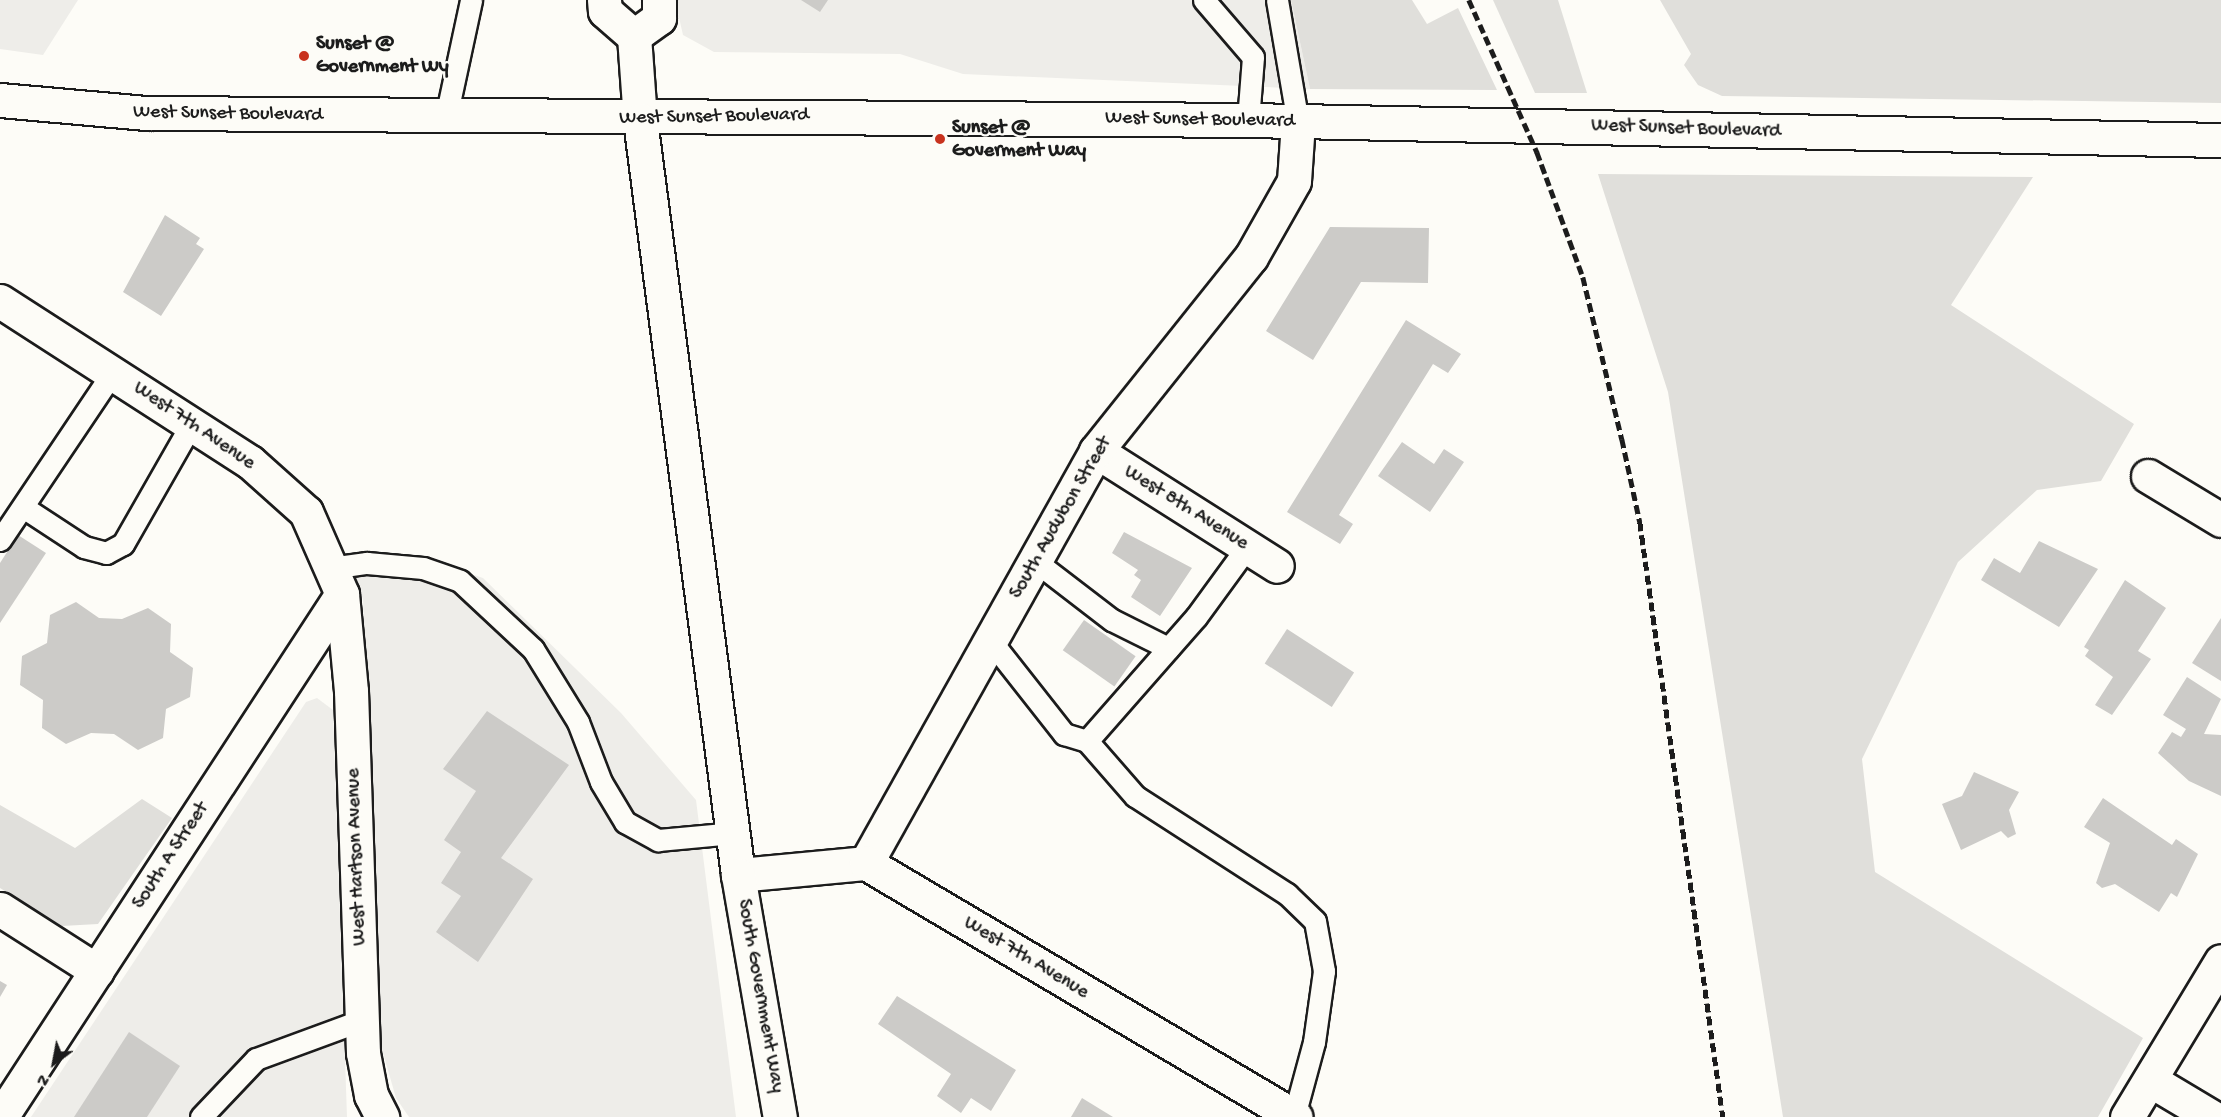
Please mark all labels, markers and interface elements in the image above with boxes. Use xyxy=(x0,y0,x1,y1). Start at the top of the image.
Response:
place label: Sunset @ Government Wy xyxy=(316,33,448,80)
marker: Sunset @ Government Wy xyxy=(297,49,311,63)
street label: West Sunset Boulevard xyxy=(133,100,323,128)
street label: West Sunset Boulevard xyxy=(619,103,809,131)
street label: West Sunset Boulevard xyxy=(1105,106,1295,134)
street label: West Sunset Boulevard xyxy=(1591,114,1781,144)
place label: Sunset @ Goverment Way xyxy=(952,116,1086,163)
marker: Sunset @ Goverment Way xyxy=(933,132,947,146)
street label: West 7th Avenue xyxy=(129,376,259,476)
street label: South Audubon Street xyxy=(1005,433,1117,603)
street label: West 8th Avenue xyxy=(1119,460,1253,556)
street label: West Hartson Avenue xyxy=(342,768,372,946)
street label: South A Street xyxy=(128,798,214,914)
street label: South Government Way xyxy=(731,897,789,1095)
street label: West 7th Avenue xyxy=(959,911,1093,1005)
north arrow xyxy=(24,1033,84,1093)
text: N xyxy=(35,1068,54,1090)

